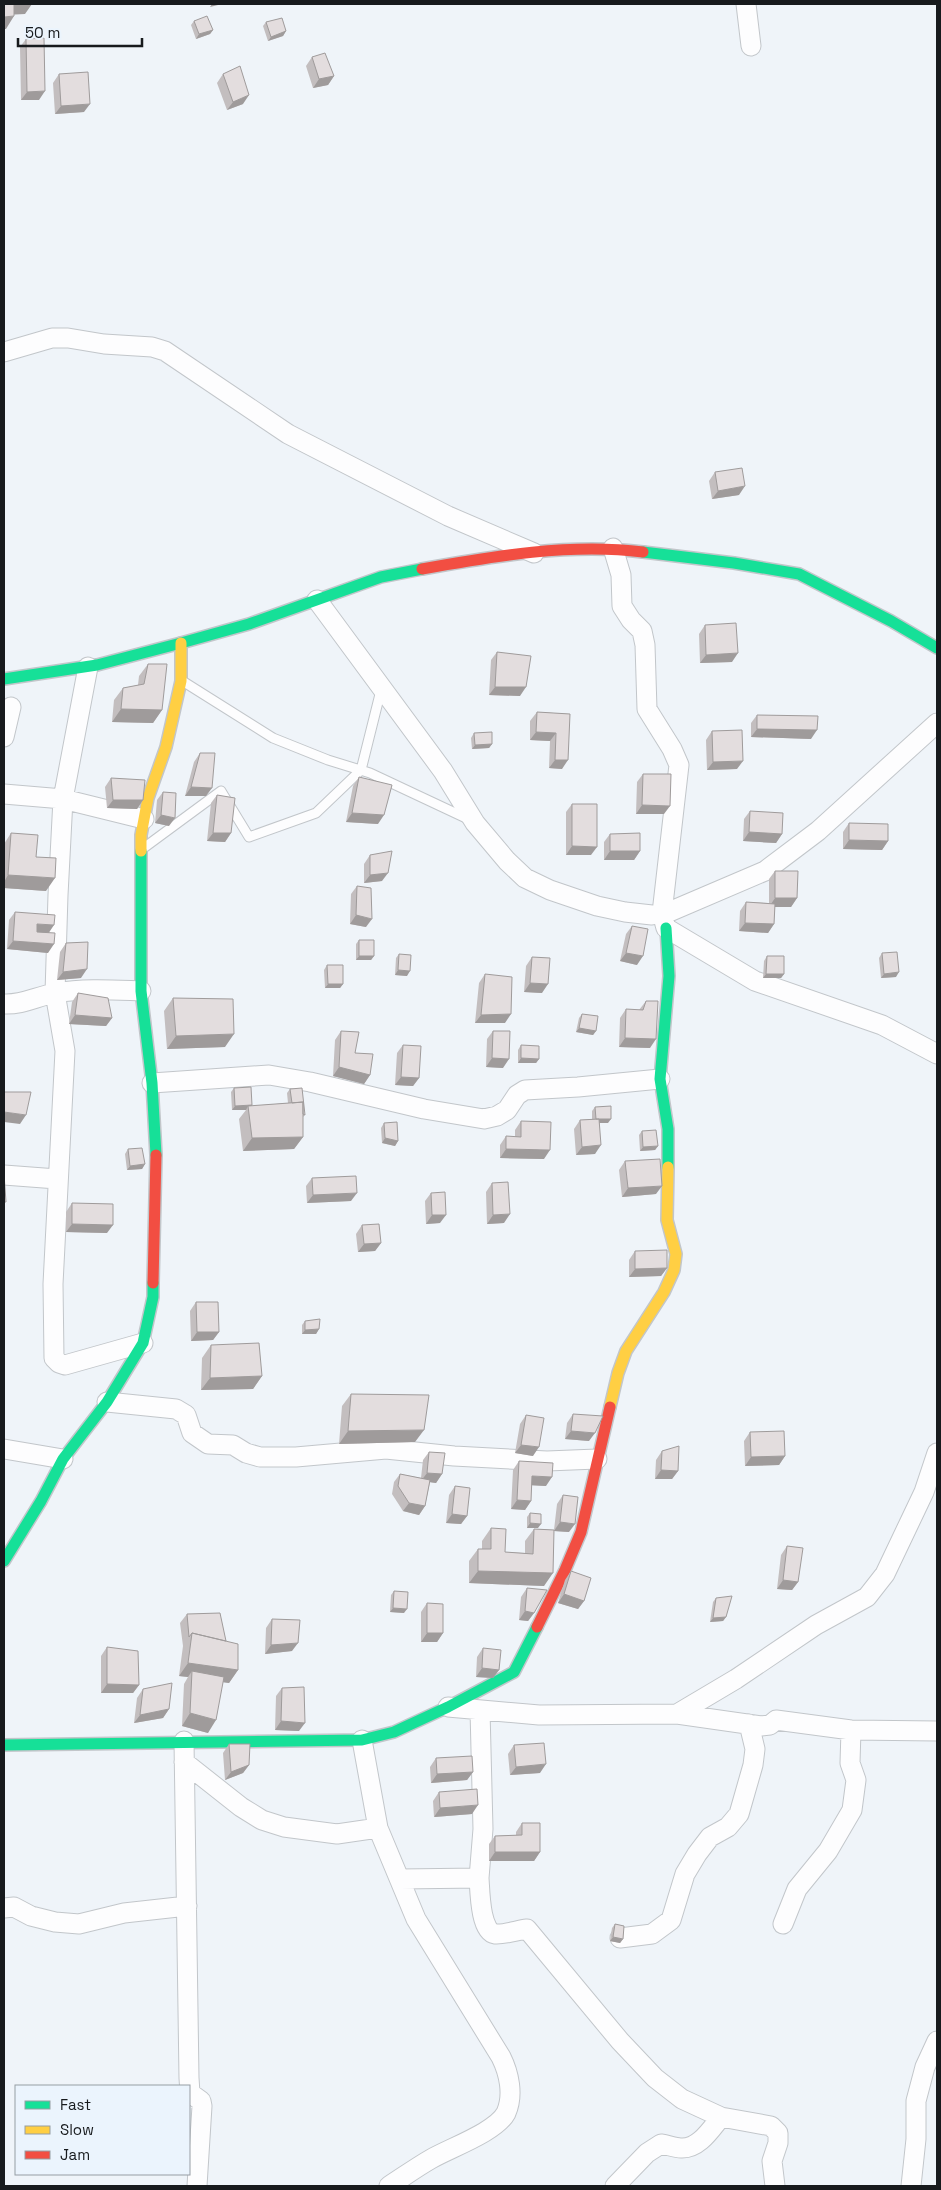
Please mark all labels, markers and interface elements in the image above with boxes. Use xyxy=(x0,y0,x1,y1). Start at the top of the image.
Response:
scale bar xyxy=(18,15,141,47)
text: 50 m xyxy=(25,23,60,42)
legend xyxy=(15,2085,190,2175)
text: Fast xyxy=(60,2095,91,2114)
text: Slow xyxy=(60,2120,94,2139)
text: Jam xyxy=(60,2145,90,2164)

